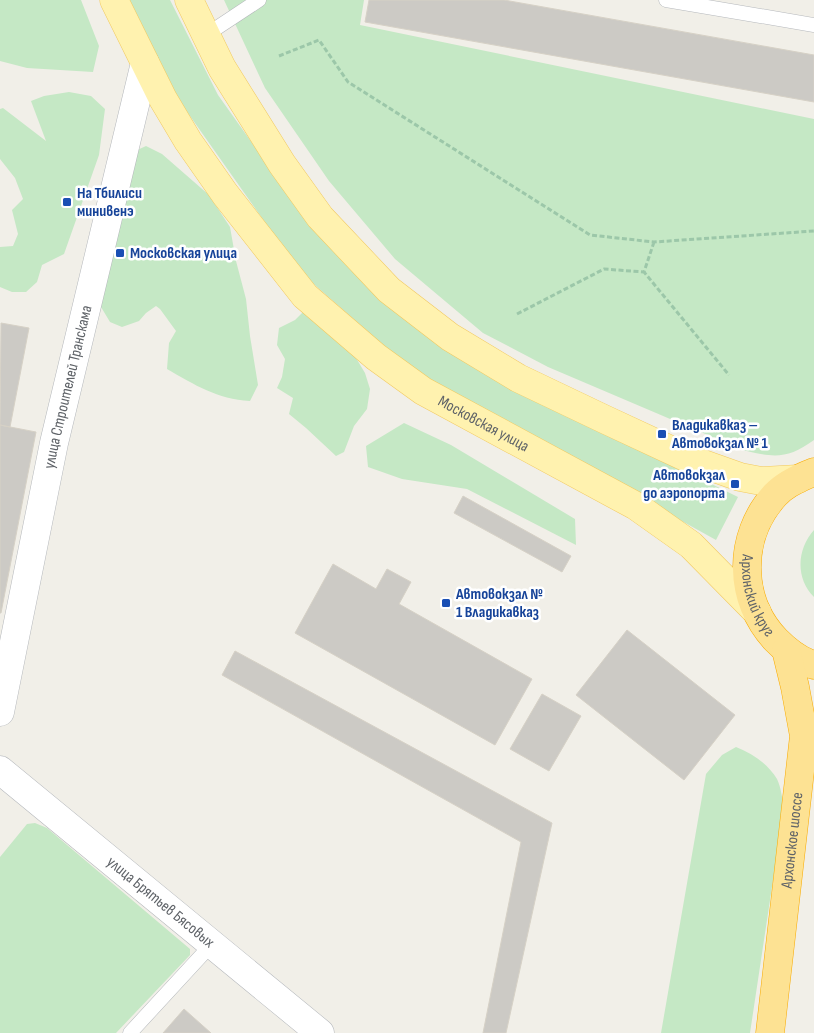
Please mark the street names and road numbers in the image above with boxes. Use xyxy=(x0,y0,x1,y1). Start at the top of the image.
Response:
street label: улица Строителей Транскама xyxy=(40,303,96,470)
street label: Московская улица xyxy=(435,391,532,456)
street label: Архонский круг xyxy=(737,553,779,641)
street label: Архонское шоссе xyxy=(777,791,807,890)
street label: улица Брятьев Бясовых xyxy=(103,852,218,952)

